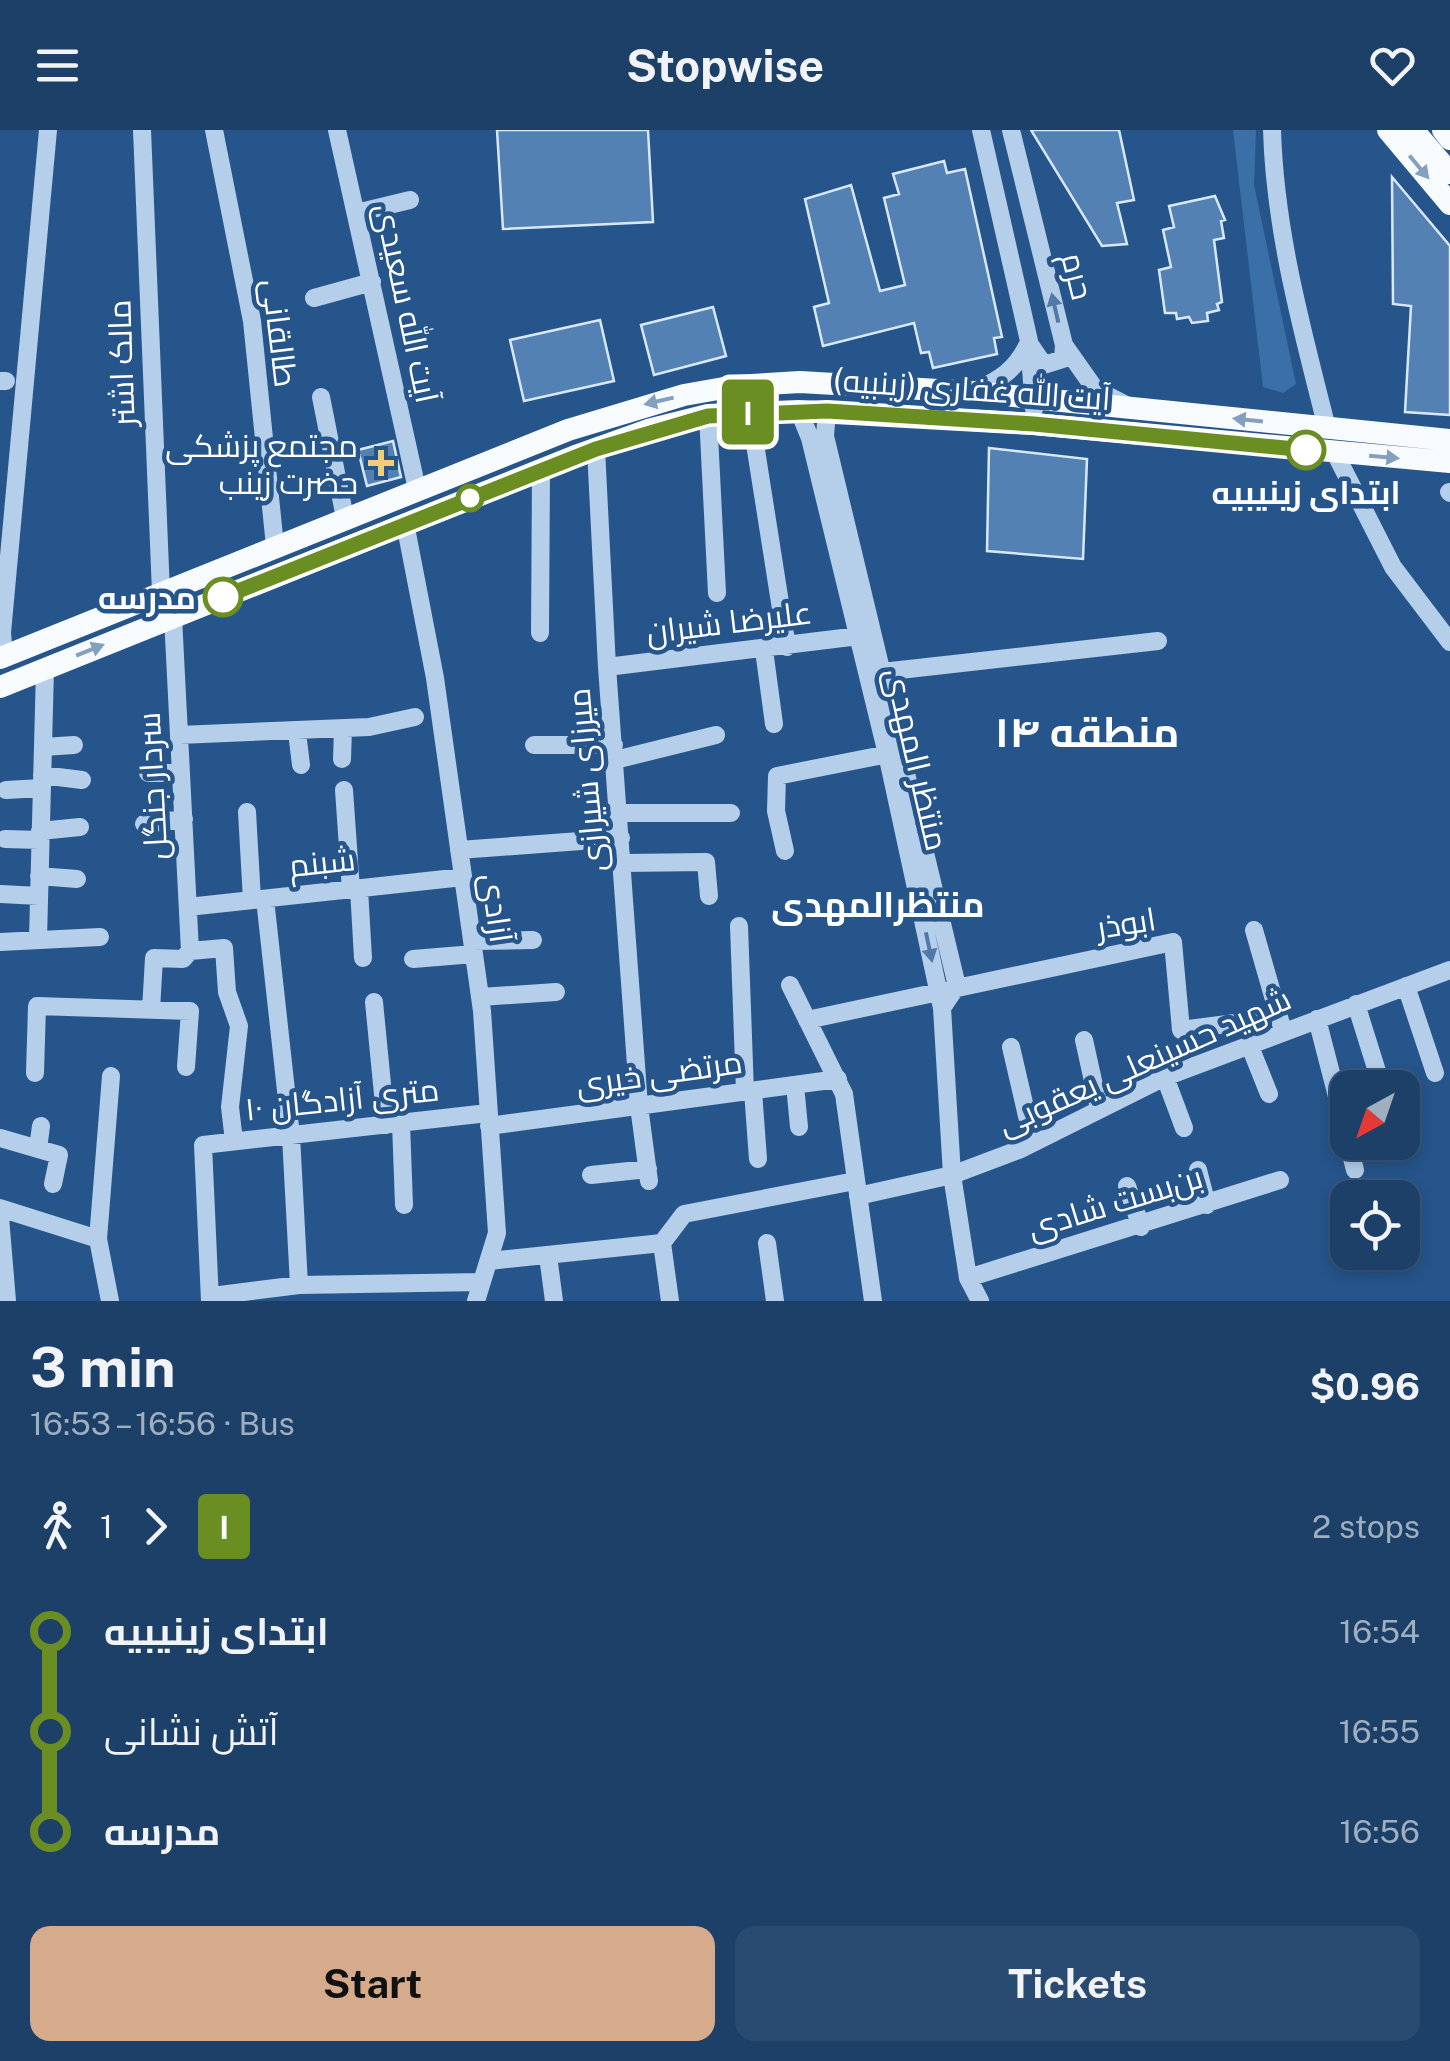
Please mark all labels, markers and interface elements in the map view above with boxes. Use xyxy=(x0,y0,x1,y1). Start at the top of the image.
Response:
icon: menu xyxy=(30,38,85,93)
icon: heart xyxy=(1365,38,1420,93)
text: Stopwise xyxy=(626,39,824,92)
one-way arrow xyxy=(1408,155,1429,180)
street label: آیت الله سعیدی xyxy=(367,199,448,407)
street label: حرم xyxy=(1050,249,1102,304)
street label: طالقانی xyxy=(254,277,305,389)
one-way arrow xyxy=(1047,292,1062,323)
street label: مالک اشتر xyxy=(100,299,142,429)
street label: آیت الله غفاری (زینبیه) xyxy=(832,359,1113,418)
line badge: ۱ xyxy=(716,380,780,444)
text: ۱ xyxy=(742,392,754,433)
one-way arrow xyxy=(643,394,674,409)
one-way arrow xyxy=(1232,412,1264,428)
place label: مجتمع پزشکی حضرت زینب xyxy=(165,427,358,501)
marker: ابتدای زینیبیه xyxy=(1287,431,1325,469)
marker: مجتمع پزشکی حضرت زینب xyxy=(368,450,394,476)
one-way arrow xyxy=(1369,450,1401,466)
place label: ابتدای زینیبیه xyxy=(1211,474,1401,512)
unlabelled marker xyxy=(457,485,483,511)
marker: مدرسه xyxy=(204,578,242,616)
place label: مدرسه xyxy=(98,579,196,617)
street label: علیرضا شیران xyxy=(644,593,814,652)
one-way arrow xyxy=(76,642,106,658)
street label: منتظر المهدی xyxy=(877,664,956,854)
street label: میرزای شیرازی xyxy=(560,687,613,873)
district label: منطقه ۱۴ xyxy=(995,707,1179,756)
street label: سردار جنگل xyxy=(130,711,175,861)
street label: شبنم xyxy=(287,840,357,888)
street label: آزادی xyxy=(473,871,520,946)
district label: منتظرالمهدی xyxy=(771,884,985,927)
street label: ابوذر xyxy=(1092,900,1158,946)
one-way arrow xyxy=(921,932,937,963)
street label: شهید حسینعلی یعقوبی xyxy=(992,980,1297,1143)
street label: مرتضی خیری xyxy=(573,1043,745,1104)
street label: ۱۰ متری آزادگان xyxy=(243,1070,441,1129)
north arrow xyxy=(1330,1070,1420,1160)
map controls xyxy=(1330,1070,1420,1270)
street label: بن‌بست شادی xyxy=(1023,1158,1207,1247)
button: locate xyxy=(1330,1180,1420,1270)
text: 3 min xyxy=(30,1335,176,1399)
text: $0.96 xyxy=(1309,1364,1420,1409)
text: 16:53 – 16:56 · Bus xyxy=(30,1405,295,1442)
icon: walk xyxy=(30,1499,85,1554)
icon: forward xyxy=(128,1499,183,1554)
text: ۱ xyxy=(218,1506,230,1547)
text: 1 xyxy=(100,1508,113,1545)
text: 2 stops xyxy=(1312,1508,1420,1545)
text: ابتدای زینیبیه xyxy=(104,1609,329,1654)
text: 16:54 xyxy=(1339,1613,1420,1650)
text: آتش نشانی xyxy=(104,1709,279,1754)
text: 16:55 xyxy=(1339,1713,1420,1750)
text: مدرسه xyxy=(104,1809,220,1854)
text: 16:56 xyxy=(1339,1813,1420,1850)
button: Start xyxy=(30,1926,715,2041)
button: Tickets xyxy=(735,1926,1420,2041)

